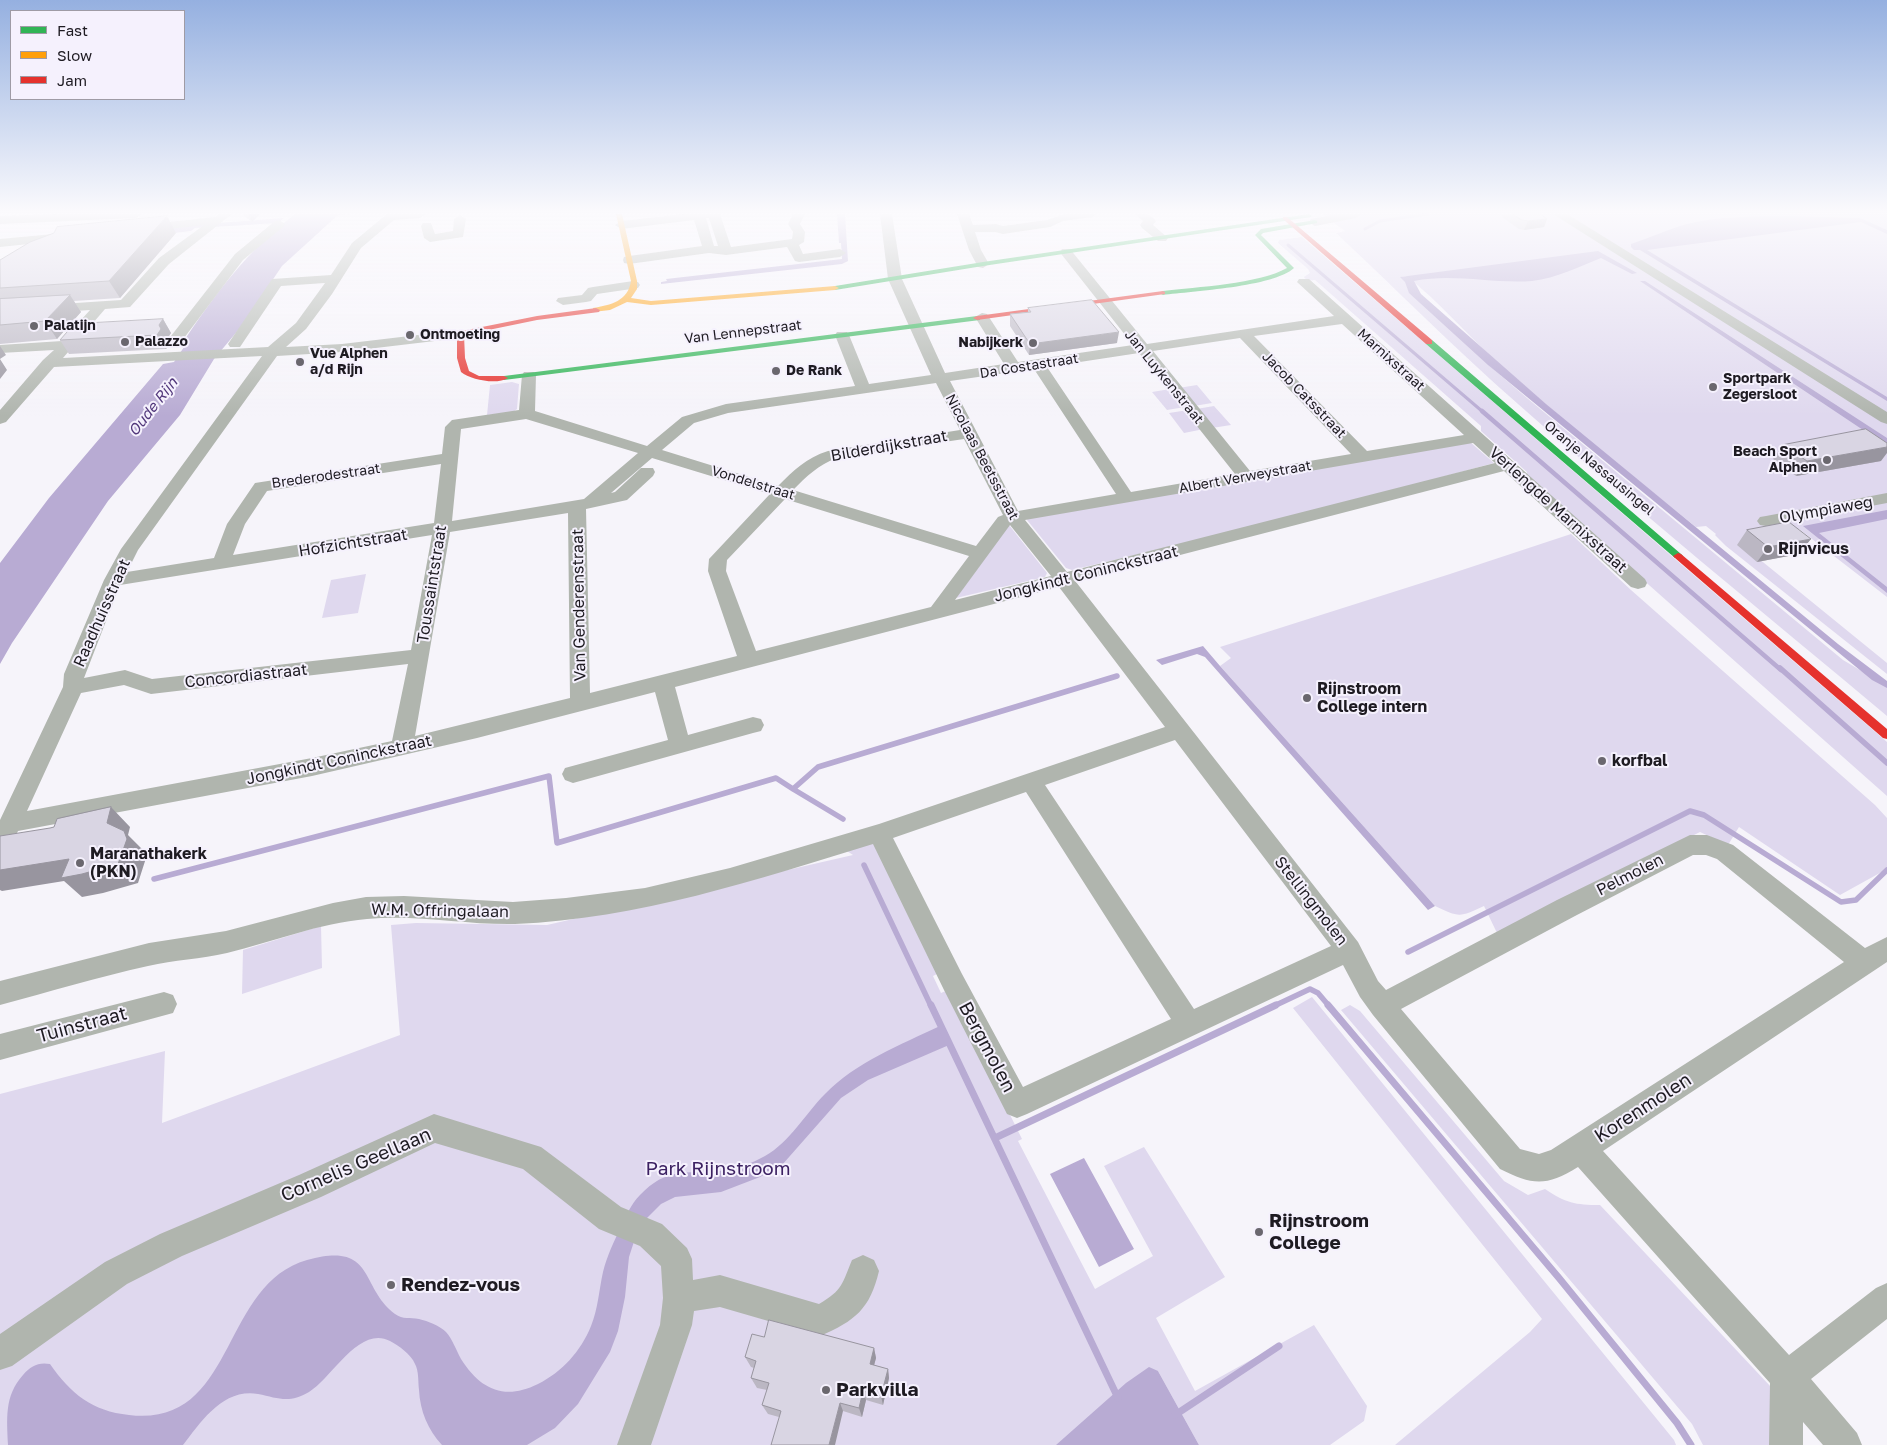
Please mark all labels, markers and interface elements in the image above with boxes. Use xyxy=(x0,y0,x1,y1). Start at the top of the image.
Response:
legend xyxy=(10,10,185,100)
text: Fast xyxy=(57,21,88,39)
text: Slow xyxy=(57,46,92,64)
text: Jam xyxy=(57,71,87,89)
street label: Van Lennepstraat xyxy=(683,316,803,348)
place label: Palatijn xyxy=(44,318,96,334)
marker: Palatijn xyxy=(28,320,40,332)
street label: Marnixstraat xyxy=(1354,325,1428,395)
place label: Ontmoeting xyxy=(420,327,500,343)
street label: Jan Luykenstraat xyxy=(1121,327,1207,427)
marker: Ontmoeting xyxy=(404,329,416,341)
place label: Palazzo xyxy=(135,334,188,350)
place label: Nabijkerk xyxy=(958,335,1023,351)
marker: Palazzo xyxy=(119,336,131,348)
marker: Nabijkerk xyxy=(1027,337,1039,349)
place label: Vue Alphen a/d Rijn xyxy=(310,346,388,378)
street label: Jacob Catsstraat xyxy=(1258,348,1350,442)
street label: Da Costastraat xyxy=(978,350,1080,382)
marker: Vue Alphen a/d Rijn xyxy=(294,356,306,368)
place label: De Rank xyxy=(786,363,842,379)
marker: De Rank xyxy=(770,365,782,377)
place label: Sportpark Zegersloot xyxy=(1723,371,1797,404)
water label: Oude Rijn xyxy=(125,374,181,440)
marker: Sportpark Zegersloot xyxy=(1707,381,1719,393)
street label: Nicolaas Beetsstraat xyxy=(942,391,1022,523)
street label: Oranje Nassausingel xyxy=(1541,417,1657,519)
street label: Bilderdijkstraat xyxy=(829,426,949,466)
street label: Verlengde Marnixstraat xyxy=(1485,443,1631,577)
place label: Beach Sport Alphen xyxy=(1733,444,1817,477)
marker: Beach Sport Alphen xyxy=(1821,454,1833,466)
street label: Albert Verweystraat xyxy=(1178,457,1312,497)
street label: Brederodestraat xyxy=(271,460,381,492)
street label: Vondelstraat xyxy=(709,462,797,504)
street label: Olympiaweg xyxy=(1778,492,1874,528)
street label: Toussaintstraat xyxy=(413,524,451,644)
street label: Hofzichtstraat xyxy=(297,525,409,561)
street label: Van Genderenstraat xyxy=(568,529,590,681)
place label: Rijnvicus xyxy=(1778,539,1849,559)
street label: Jongkindt Coninckstraat xyxy=(992,542,1180,606)
marker: Rijnvicus xyxy=(1762,543,1774,555)
street label: Raadhuisstraat xyxy=(70,556,134,670)
street label: Concordiastraat xyxy=(184,660,308,692)
place label: Rijnstroom College intern xyxy=(1317,679,1427,717)
marker: Rijnstroom College intern xyxy=(1301,692,1313,704)
street label: Jongkindt Coninckstraat xyxy=(245,731,433,789)
place label: korfbal xyxy=(1612,751,1667,771)
marker: korfbal xyxy=(1596,755,1608,767)
place label: Maranathakerk (PKN) xyxy=(90,844,207,882)
street label: Pelmolen xyxy=(1593,850,1667,900)
street label: Stellingmolen xyxy=(1270,853,1352,949)
marker: Maranathakerk (PKN) xyxy=(74,857,86,869)
street label: W.M. Offringalaan xyxy=(371,900,509,922)
street label: Bergmolen xyxy=(954,998,1020,1096)
street label: Tuinstraat xyxy=(35,1002,129,1048)
street label: Korenmolen xyxy=(1590,1068,1696,1148)
street label: Cornelis Geellaan xyxy=(277,1123,435,1207)
park label: Park Rijnstroom xyxy=(645,1158,791,1180)
place label: Rijnstroom College xyxy=(1269,1210,1369,1254)
marker: Rijnstroom College xyxy=(1253,1226,1265,1238)
place label: Rendez-vous xyxy=(401,1274,520,1296)
marker: Rendez-vous xyxy=(385,1279,397,1291)
place label: Parkvilla xyxy=(836,1379,918,1401)
marker: Parkvilla xyxy=(820,1384,832,1396)

